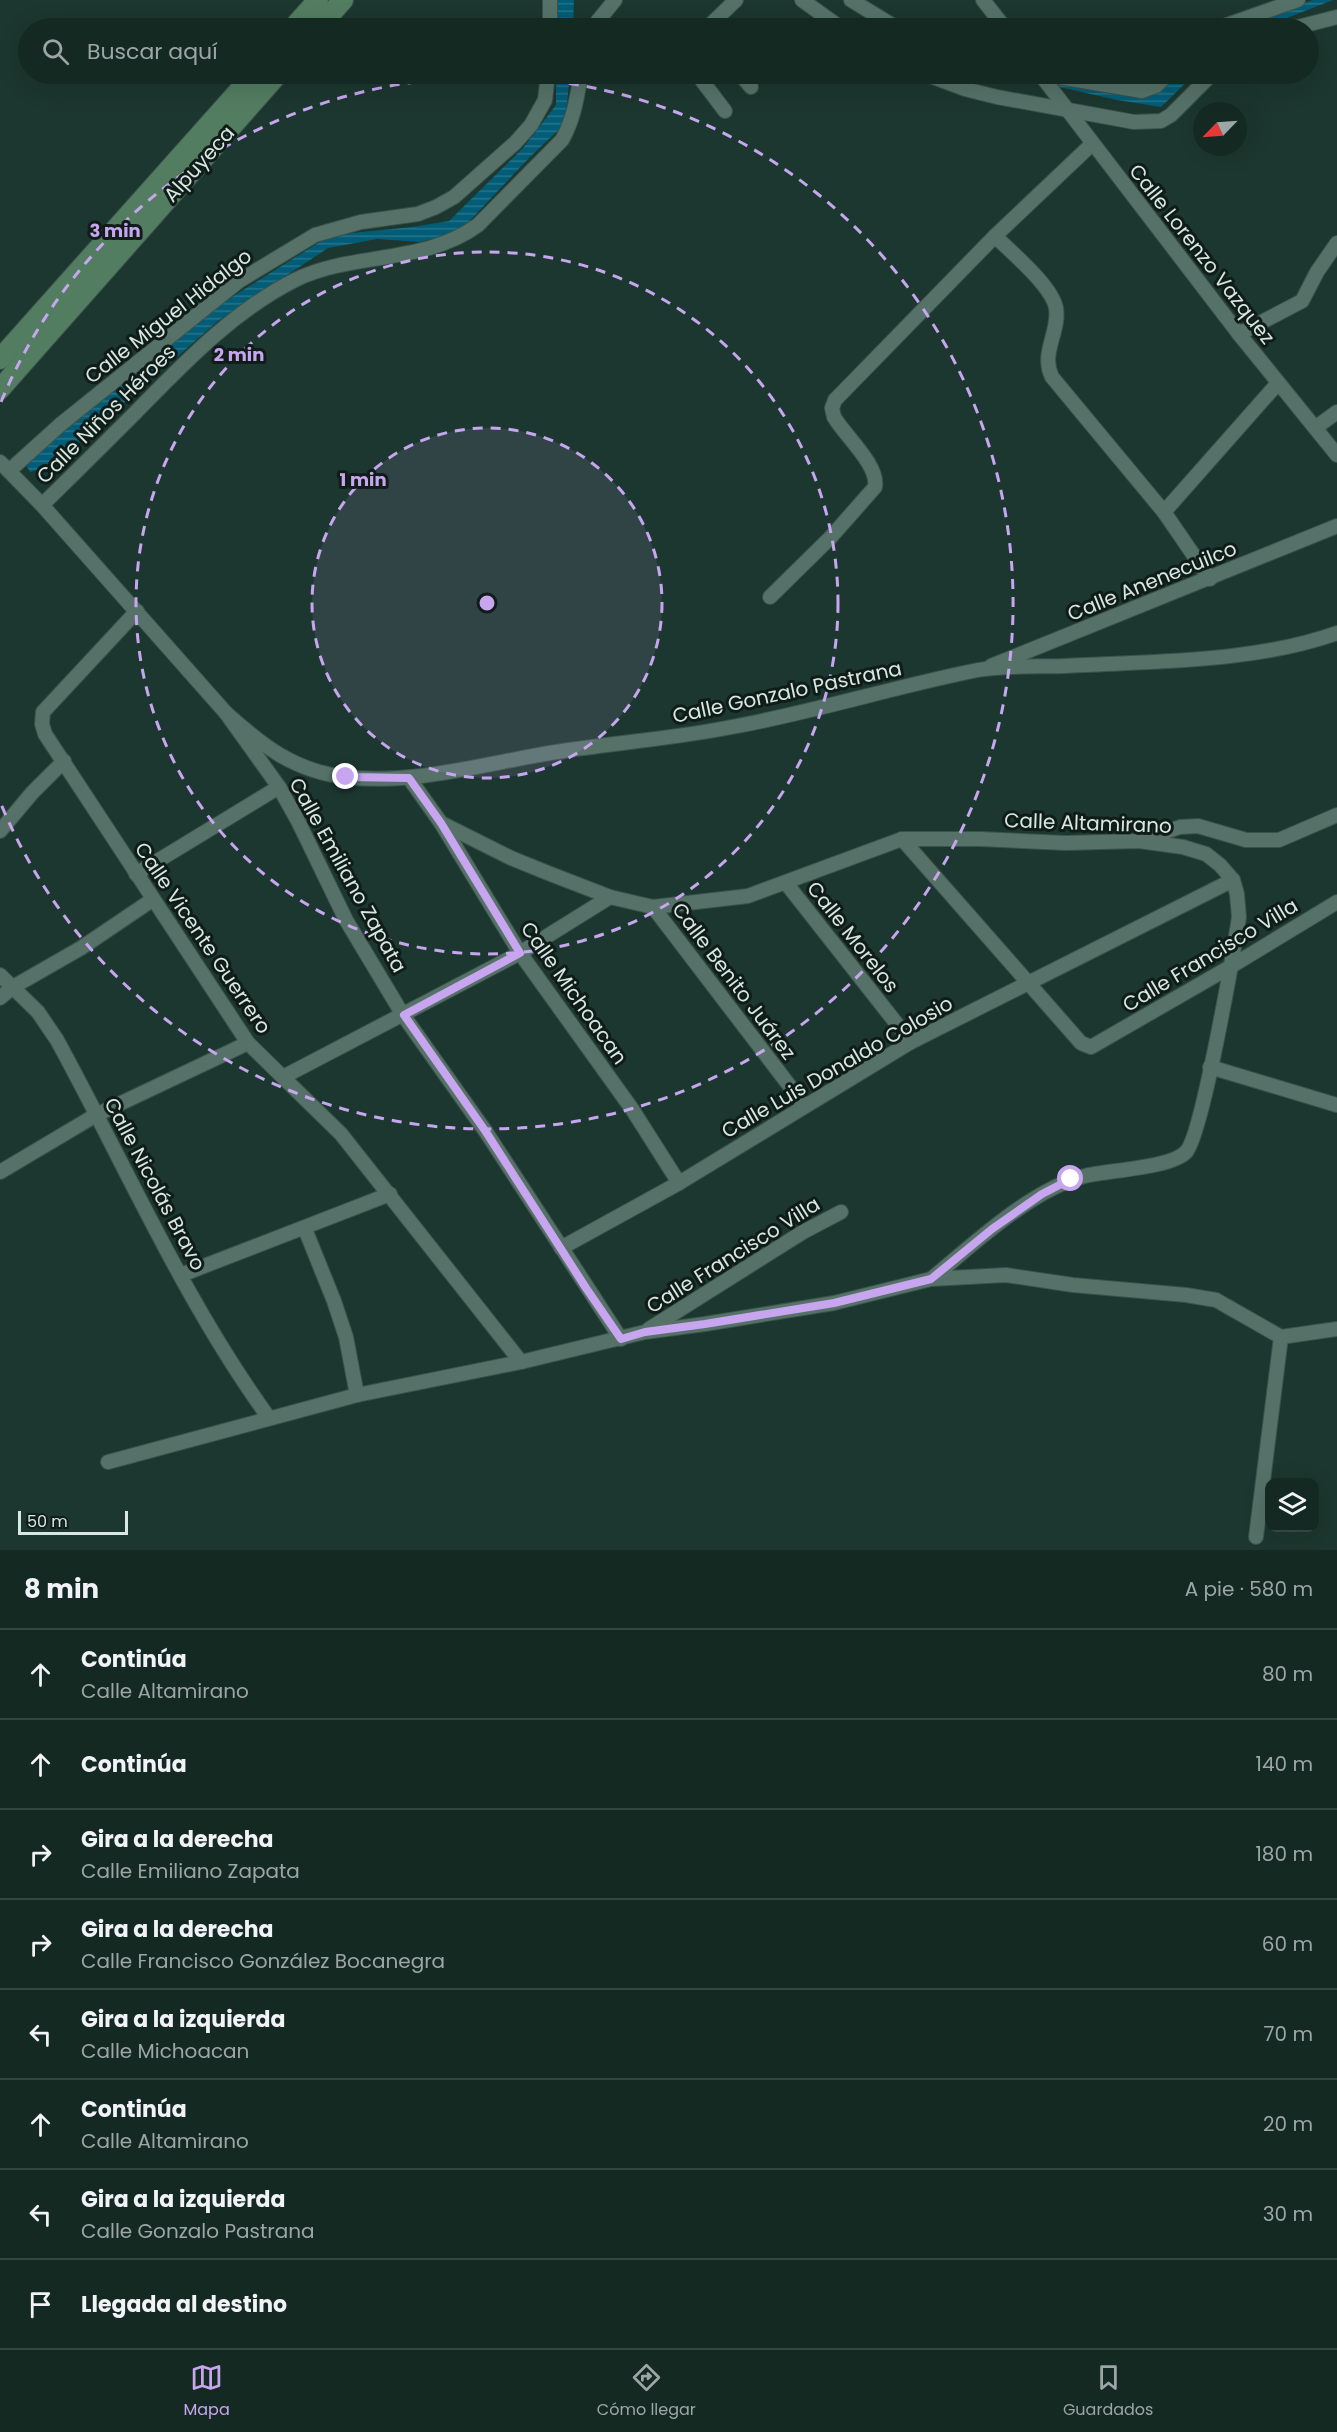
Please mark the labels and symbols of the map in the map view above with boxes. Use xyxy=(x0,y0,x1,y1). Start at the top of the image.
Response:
north arrow xyxy=(1193,102,1247,156)
street label: Alpuyeca xyxy=(157,120,241,208)
street label: Calle Lorenzo Vazquez xyxy=(1123,158,1281,350)
text: 3 min xyxy=(89,218,141,243)
street label: Calle Miguel Hidalgo xyxy=(79,242,257,390)
street label: Calle Niños Héroes xyxy=(30,338,182,490)
text: 2 min xyxy=(214,342,264,367)
text: 1 min xyxy=(339,467,387,492)
street label: Calle Anenecuilco xyxy=(1063,534,1241,628)
centre of rings xyxy=(477,593,497,613)
street label: Calle Gonzalo Pastrana xyxy=(670,654,904,730)
route end xyxy=(332,763,358,789)
street label: Calle Emiliano Zapata xyxy=(283,773,413,977)
street label: Calle Altamirano xyxy=(1004,806,1172,840)
street label: Calle Vicente Guerrero xyxy=(128,837,278,1039)
street label: Calle Morelos xyxy=(801,875,905,999)
street label: Calle Francisco Villa xyxy=(1117,891,1303,1019)
street label: Calle Benito Juárez xyxy=(666,897,802,1065)
street label: Calle Michoacan xyxy=(514,916,634,1070)
street label: Calle Luis Donaldo Colosio xyxy=(716,989,958,1145)
street label: Calle Nicolás Bravo xyxy=(98,1093,212,1275)
route start xyxy=(1057,1165,1083,1191)
street label: Calle Francisco Villa xyxy=(641,1190,825,1320)
scale bar xyxy=(18,1508,128,1536)

